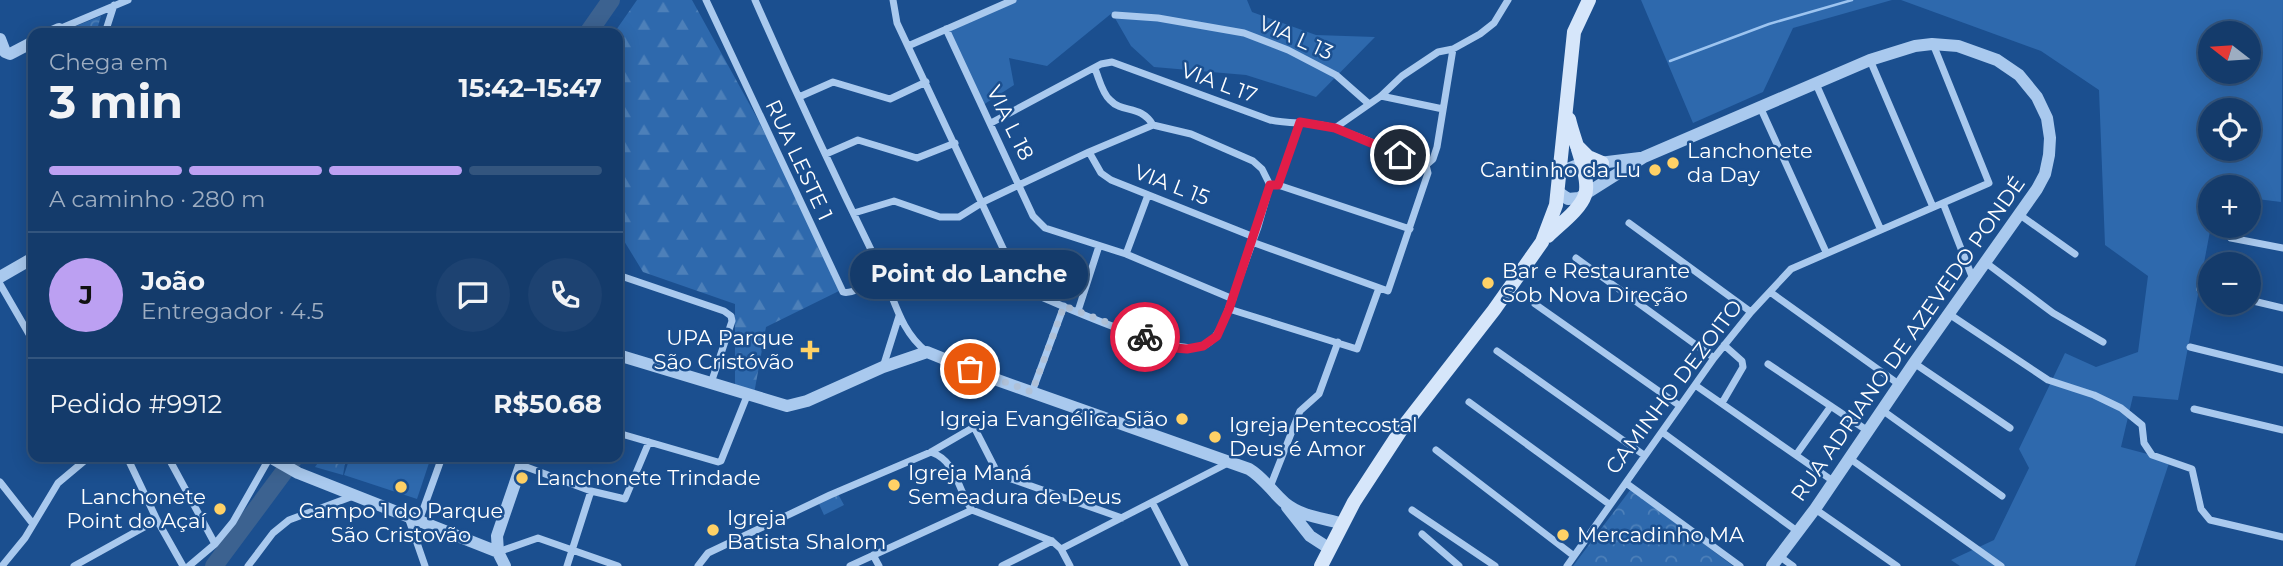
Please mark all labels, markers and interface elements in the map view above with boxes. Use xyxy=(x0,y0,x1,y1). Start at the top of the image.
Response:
street label: VIA L 13 xyxy=(1255,10,1337,65)
north arrow xyxy=(2198,21,2261,84)
map controls xyxy=(2198,21,2261,315)
text: Chega em xyxy=(49,48,168,76)
street label: VIA L 17 xyxy=(1178,57,1261,108)
text: 15:42–15:47 xyxy=(458,72,602,104)
text: 3 min xyxy=(49,73,183,130)
street label: VIA L 18 xyxy=(982,81,1039,164)
street label: RUA LESTE 1 xyxy=(761,95,838,224)
button: locate xyxy=(2198,98,2261,161)
pin xyxy=(1370,125,1430,185)
icon: home xyxy=(1381,136,1419,174)
place label: Lanchonete da Day xyxy=(1687,138,1813,187)
marker: Lanchonete da Day xyxy=(1665,155,1681,171)
place label: Cantinho da Lu xyxy=(1480,157,1641,182)
street label: VIA L 15 xyxy=(1131,159,1213,210)
marker: Cantinho da Lu xyxy=(1647,162,1663,178)
street label: RUA ADRIANO DE AZEVEDO PONDÉ xyxy=(1785,172,2030,506)
button: + xyxy=(2198,175,2261,238)
text: A caminho · 280 m xyxy=(49,185,265,213)
callout: Point do Lanche xyxy=(851,250,1089,299)
button: − xyxy=(2198,252,2261,315)
button: chat xyxy=(436,258,510,332)
button: phone xyxy=(528,258,602,332)
place label: Bar e Restaurante Sob Nova Direção xyxy=(1502,258,1690,307)
text: Point do Lanche xyxy=(871,260,1067,288)
text: João xyxy=(141,265,205,297)
marker: Bar e Restaurante Sob Nova Direção xyxy=(1480,275,1496,291)
text: J xyxy=(79,279,93,311)
street label: CAMINHO DEZOITO xyxy=(1600,295,1747,479)
text: Entregador · 4.5 xyxy=(141,297,324,325)
courier xyxy=(1110,302,1180,372)
icon: bike xyxy=(1126,318,1164,356)
place label: UPA Parque São Cristóvão xyxy=(653,325,794,374)
pin xyxy=(940,339,1000,399)
marker: UPA Parque São Cristóvão xyxy=(800,340,820,360)
icon: bag xyxy=(951,350,989,388)
text: Pedido #9912 xyxy=(49,388,222,420)
text: R$50.68 xyxy=(493,388,602,420)
place label: Igreja Evangélica Sião xyxy=(939,406,1168,431)
marker: Igreja Evangélica Sião xyxy=(1174,411,1190,427)
place label: Igreja Pentecostal Deus é Amor xyxy=(1229,412,1418,461)
marker: Igreja Pentecostal Deus é Amor xyxy=(1207,429,1223,445)
place label: Igreja Maná Semeadura de Deus xyxy=(908,460,1121,509)
place label: Lanchonete Trindade xyxy=(536,465,761,490)
marker: Lanchonete Trindade xyxy=(514,470,530,486)
marker: Igreja Maná Semeadura de Deus xyxy=(886,477,902,493)
marker: Campo 1 do Parque São Cristovão xyxy=(393,479,409,495)
place label: Lanchonete Point do Açaí xyxy=(66,484,207,533)
place label: Campo 1 do Parque São Cristovão xyxy=(299,498,503,547)
marker: Lanchonete Point do Açaí xyxy=(212,501,228,517)
place label: Igreja Batista Shalom xyxy=(727,505,886,554)
marker: Igreja Batista Shalom xyxy=(705,522,721,538)
place label: Mercadinho MA xyxy=(1577,522,1745,547)
marker: Mercadinho MA xyxy=(1555,527,1571,543)

